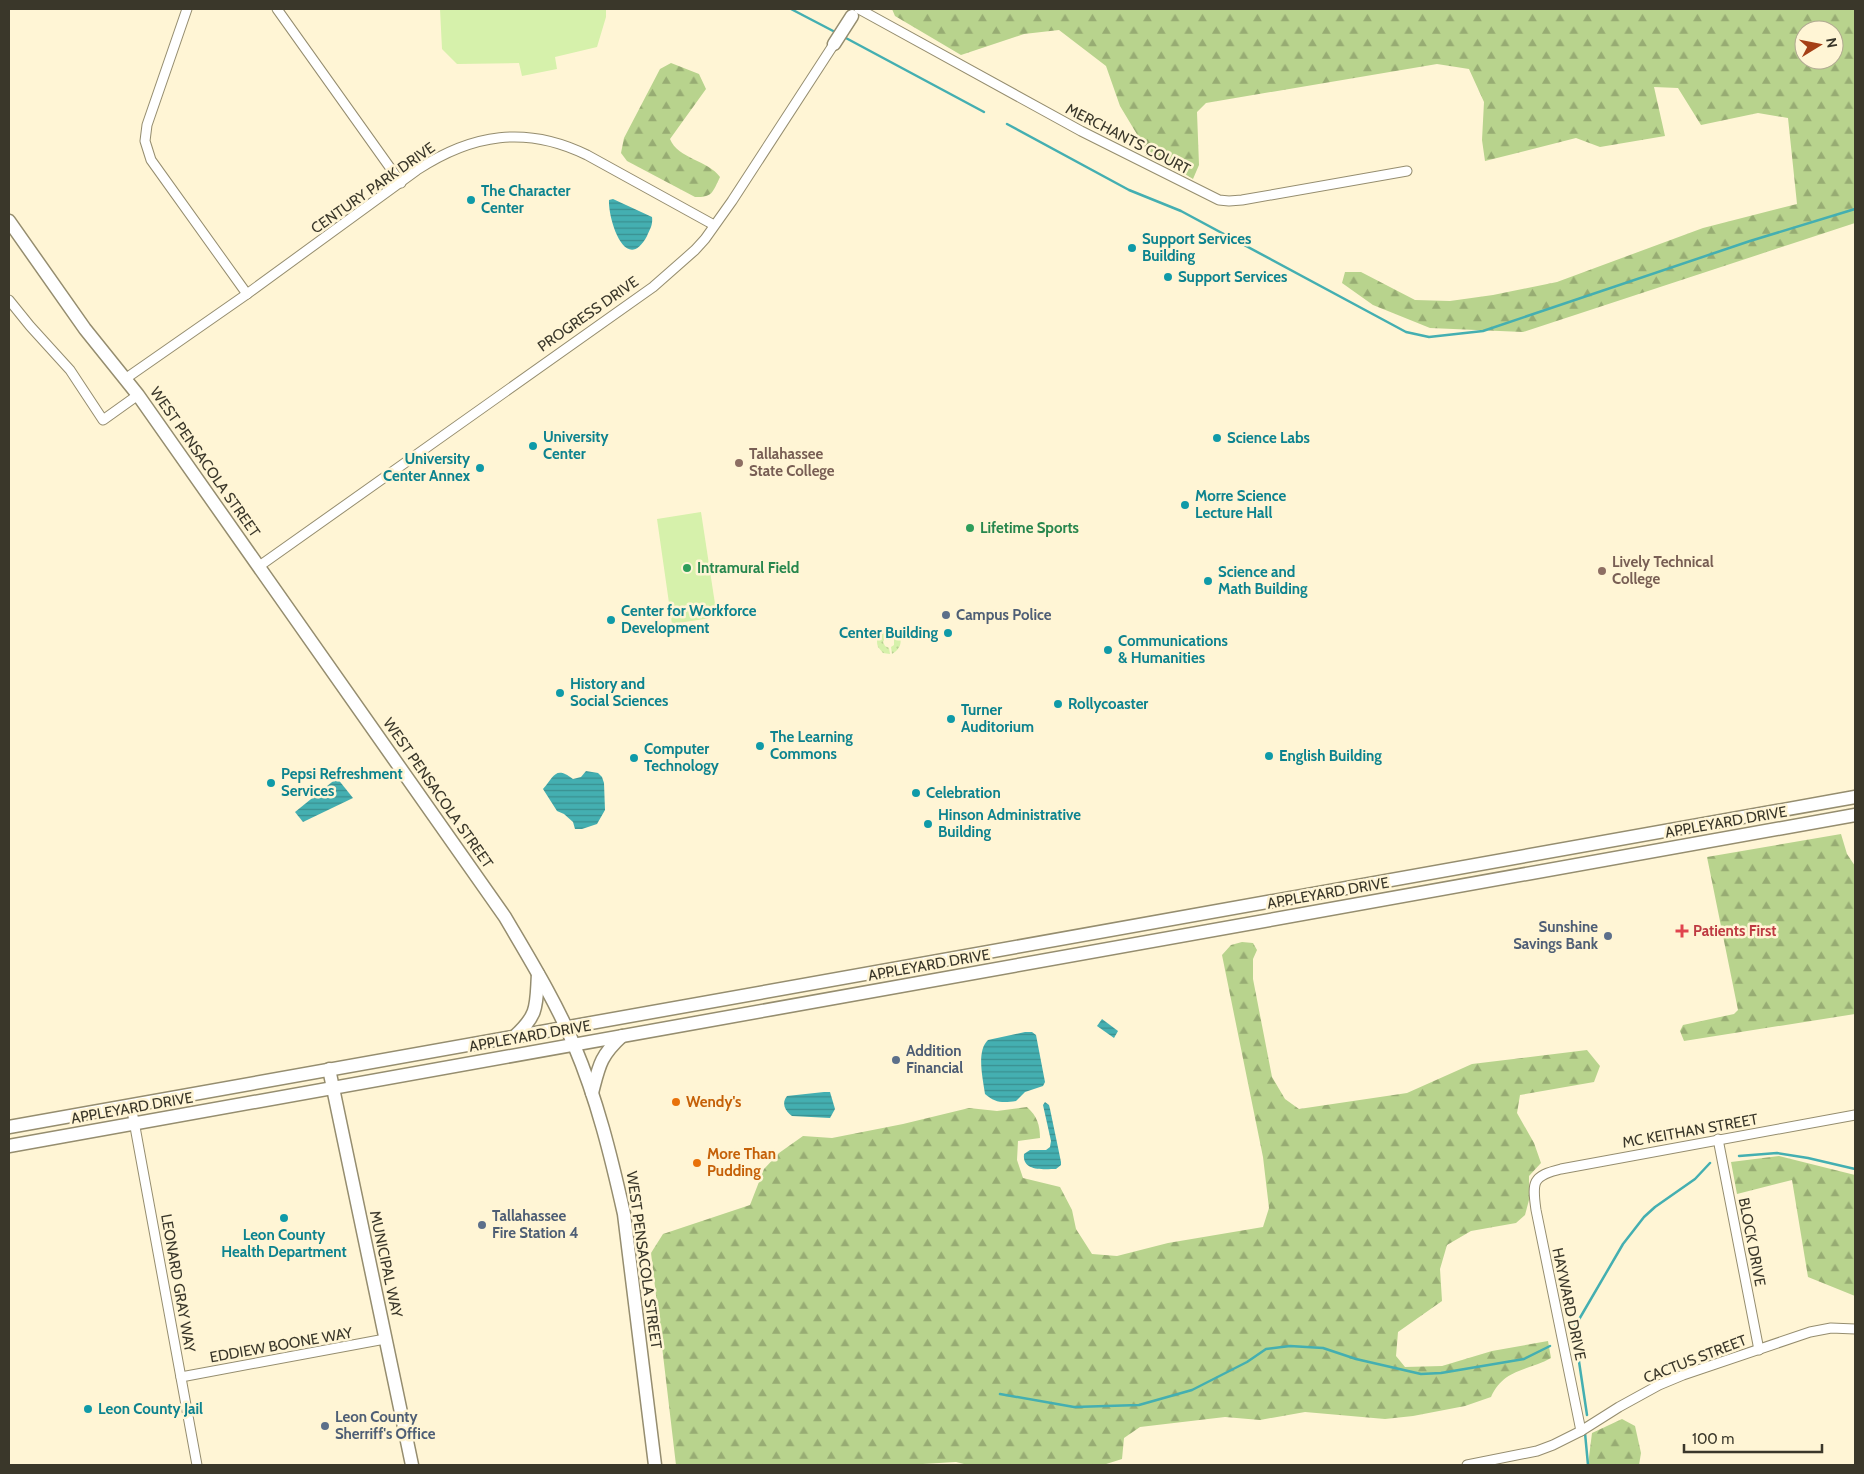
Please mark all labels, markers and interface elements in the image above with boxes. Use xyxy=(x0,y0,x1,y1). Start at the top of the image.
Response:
north arrow xyxy=(1794,20,1844,70)
text: N xyxy=(1822,36,1842,49)
street label: MERCHANTS COURT xyxy=(1063,100,1193,178)
street label: CENTURY PARK DRIVE xyxy=(308,138,438,238)
place label: The Character Center xyxy=(481,182,571,217)
marker: The Character Center xyxy=(465,194,477,206)
place label: Support Services Building xyxy=(1142,230,1251,265)
marker: Support Services Building xyxy=(1126,242,1138,254)
place label: Support Services xyxy=(1178,268,1287,286)
marker: Support Services xyxy=(1162,271,1174,283)
street label: PROGRESS DRIVE xyxy=(534,273,642,355)
street label: WEST PENSACOLA STREET xyxy=(146,384,264,540)
place label: University Center xyxy=(543,428,609,463)
place label: Science Labs xyxy=(1227,429,1310,447)
marker: Science Labs xyxy=(1211,432,1223,444)
marker: University Center xyxy=(527,440,539,452)
place label: Tallahassee State College xyxy=(749,445,835,480)
place label: University Center Annex xyxy=(383,450,471,485)
marker: Tallahassee State College xyxy=(733,457,745,469)
marker: University Center Annex xyxy=(474,462,486,474)
place label: Morre Science Lecture Hall xyxy=(1195,487,1287,522)
marker: Morre Science Lecture Hall xyxy=(1179,499,1191,511)
place label: Lifetime Sports xyxy=(980,519,1079,537)
marker: Lifetime Sports xyxy=(964,522,976,534)
place label: Lively Technical College xyxy=(1612,553,1714,588)
place label: Intramural Field xyxy=(697,559,799,577)
marker: Intramural Field xyxy=(681,562,693,574)
place label: Science and Math Building xyxy=(1218,563,1308,598)
marker: Lively Technical College xyxy=(1596,565,1608,577)
marker: Science and Math Building xyxy=(1202,575,1214,587)
place label: Center for Workforce Development xyxy=(621,602,757,637)
place label: Campus Police xyxy=(956,606,1052,624)
marker: Campus Police xyxy=(940,609,952,621)
marker: Center for Workforce Development xyxy=(605,614,617,626)
place label: Center Building xyxy=(839,624,938,642)
marker: Center Building xyxy=(942,627,954,639)
place label: Communications & Humanities xyxy=(1118,632,1228,667)
marker: Communications & Humanities xyxy=(1102,644,1114,656)
place label: History and Social Sciences xyxy=(570,675,668,710)
marker: History and Social Sciences xyxy=(554,687,566,699)
place label: Rollycoaster xyxy=(1068,695,1148,713)
marker: Rollycoaster xyxy=(1052,698,1064,710)
place label: Turner Auditorium xyxy=(961,701,1034,736)
marker: Turner Auditorium xyxy=(945,713,957,725)
street label: WEST PENSACOLA STREET xyxy=(379,715,497,871)
place label: The Learning Commons xyxy=(770,728,853,763)
place label: Computer Technology xyxy=(644,740,720,775)
marker: The Learning Commons xyxy=(754,740,766,752)
place label: English Building xyxy=(1279,747,1382,765)
marker: English Building xyxy=(1263,750,1275,762)
marker: Computer Technology xyxy=(628,752,640,764)
place label: Pepsi Refreshment Services xyxy=(281,765,403,800)
marker: Pepsi Refreshment Services xyxy=(265,777,277,789)
place label: Celebration xyxy=(926,784,1001,802)
marker: Celebration xyxy=(910,787,922,799)
street label: APPLEYARD DRIVE xyxy=(1664,802,1788,842)
place label: Hinson Administrative Building xyxy=(938,806,1081,841)
marker: Hinson Administrative Building xyxy=(922,818,934,830)
street label: APPLEYARD DRIVE xyxy=(1266,873,1390,913)
place label: Sunshine Savings Bank xyxy=(1513,918,1599,953)
place label: Patients First xyxy=(1693,922,1776,940)
marker: Patients First xyxy=(1675,924,1689,938)
marker: Sunshine Savings Bank xyxy=(1602,930,1614,942)
street label: APPLEYARD DRIVE xyxy=(867,945,991,985)
street label: APPLEYARD DRIVE xyxy=(468,1016,592,1056)
place label: Addition Financial xyxy=(906,1042,963,1077)
marker: Addition Financial xyxy=(890,1054,902,1066)
street label: APPLEYARD DRIVE xyxy=(70,1088,194,1128)
place label: Wendy's xyxy=(686,1093,741,1111)
marker: Wendy's xyxy=(670,1096,682,1108)
street label: MC KEITHAN STREET xyxy=(1621,1110,1759,1152)
place label: More Than Pudding xyxy=(707,1145,776,1180)
marker: More Than Pudding xyxy=(691,1157,703,1169)
street label: WEST PENSACOLA STREET xyxy=(623,1170,665,1350)
street label: BLOCK DRIVE xyxy=(1735,1196,1769,1288)
place label: Tallahassee Fire Station 4 xyxy=(492,1207,579,1242)
street label: MUNICIPAL WAY xyxy=(366,1209,406,1320)
street label: LEONARD GRAY WAY xyxy=(157,1212,199,1354)
marker: Leon County Health Department xyxy=(278,1212,290,1224)
marker: Tallahassee Fire Station 4 xyxy=(476,1219,488,1231)
place label: Leon County Health Department xyxy=(221,1226,347,1261)
street label: HAYWARD DRIVE xyxy=(1548,1246,1590,1362)
street label: EDDIEW BOONE WAY xyxy=(208,1324,354,1366)
street label: CACTUS STREET xyxy=(1641,1331,1749,1387)
place label: Leon County Jail xyxy=(98,1400,203,1418)
marker: Leon County Jail xyxy=(82,1403,94,1415)
place label: Leon County Sherriff's Office xyxy=(335,1408,436,1443)
marker: Leon County Sherriff's Office xyxy=(319,1420,331,1432)
scale bar xyxy=(1684,1422,1822,1454)
text: 100 m xyxy=(1692,1430,1734,1448)

